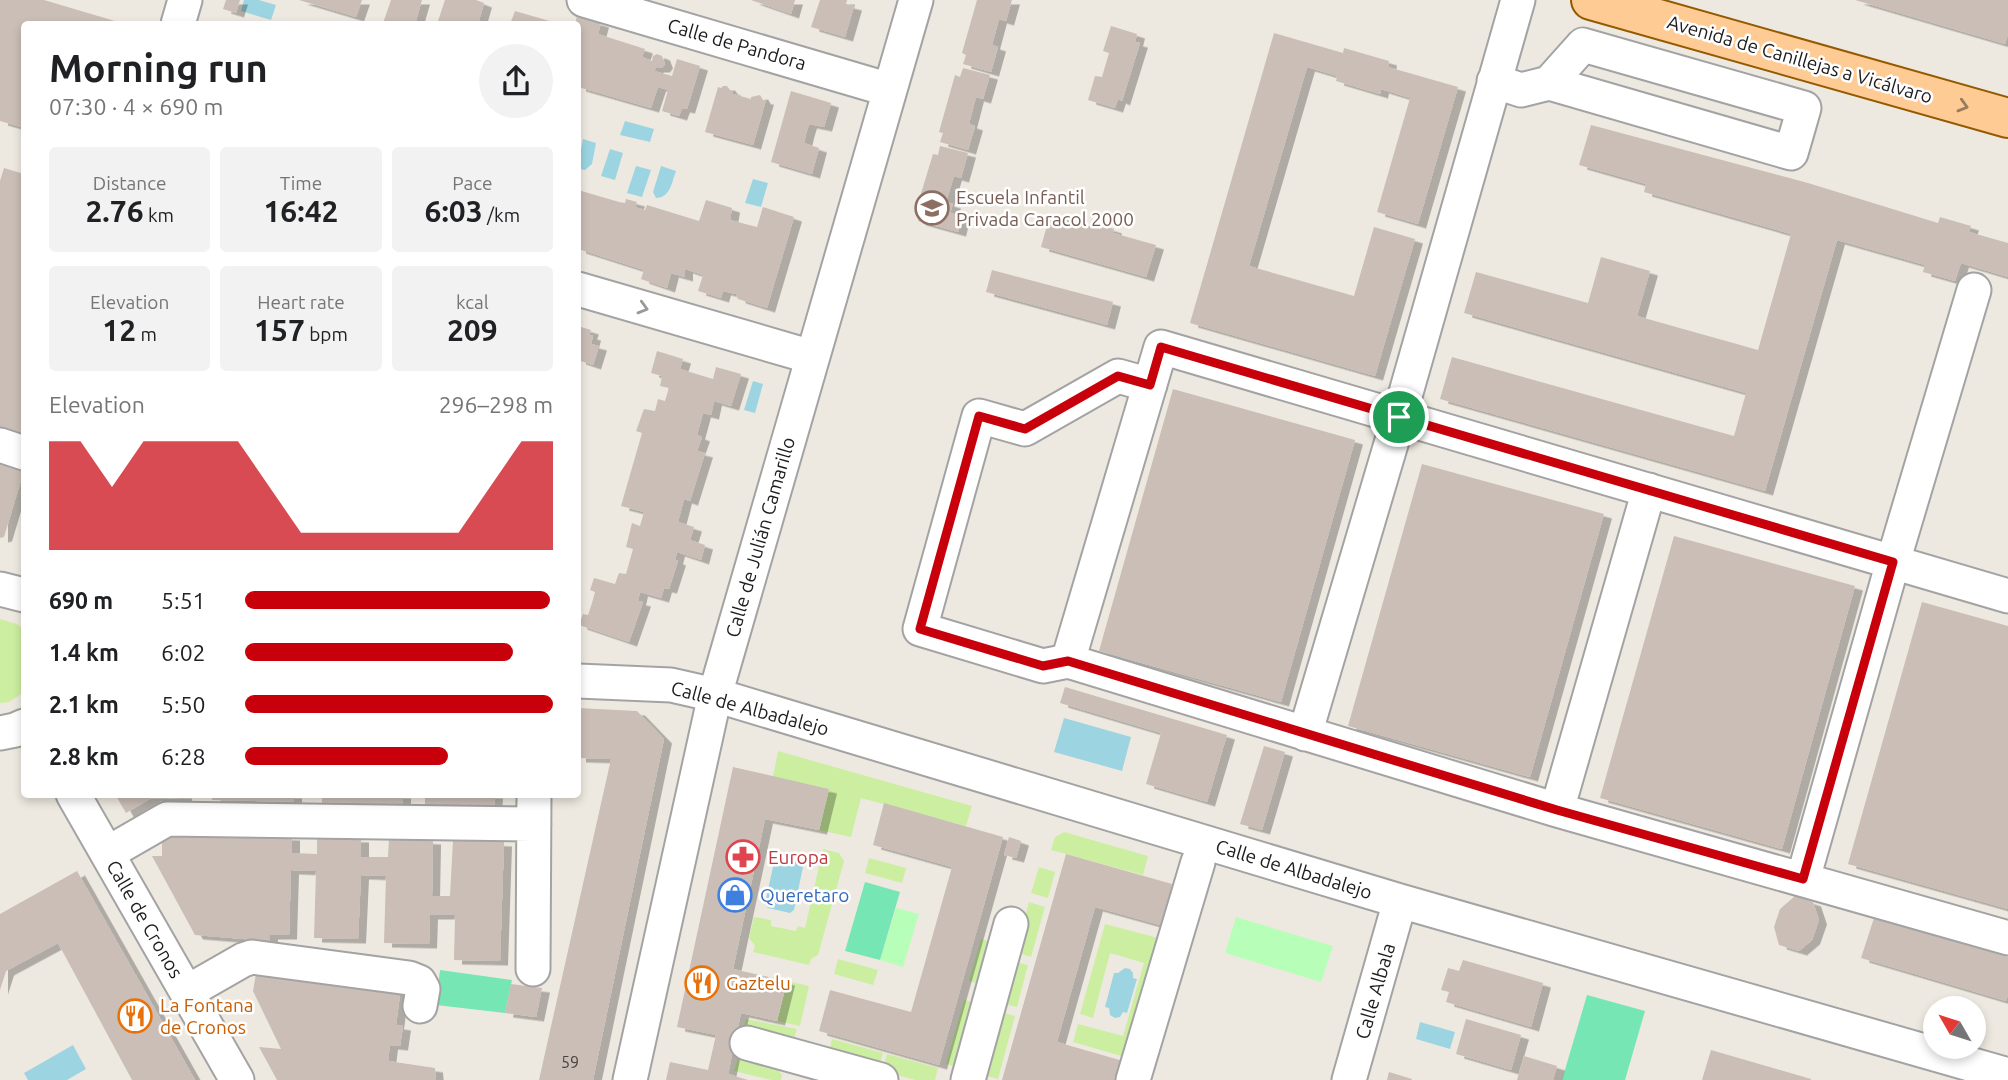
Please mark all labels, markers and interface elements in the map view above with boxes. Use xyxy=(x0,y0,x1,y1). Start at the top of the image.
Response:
street label: Avenida de Canillejas a Vicálvaro xyxy=(1665,11,1935,107)
street label: Calle de Pandora xyxy=(665,14,809,74)
button: share xyxy=(479,44,553,118)
text: Morning run xyxy=(49,47,268,89)
text: 07:30 · 4 × 690 m xyxy=(49,94,223,119)
one-way arrow xyxy=(1957,97,1969,112)
text: Distance xyxy=(93,172,166,194)
text: Time xyxy=(280,172,322,194)
text: Pace xyxy=(452,172,492,194)
place label: Escuela Infantil Privada Caracol 2000 xyxy=(956,186,1134,230)
school or university icon: Escuela Infantil Privada Caracol 2000 xyxy=(913,189,951,227)
text: 2.76 xyxy=(85,194,144,228)
text: 16:42 xyxy=(263,194,339,228)
text: 6:03 xyxy=(425,194,483,228)
text: km xyxy=(144,204,174,226)
text: /km xyxy=(483,204,520,226)
text: Elevation xyxy=(90,291,169,313)
text: Heart rate xyxy=(257,291,345,313)
text: kcal xyxy=(456,291,489,313)
one-way arrow xyxy=(637,300,649,314)
text: 12 xyxy=(102,313,136,347)
text: 157 xyxy=(254,313,305,347)
text: 209 xyxy=(447,313,498,347)
text: m xyxy=(136,323,157,345)
text: bpm xyxy=(305,323,348,345)
pin xyxy=(1369,387,1429,447)
text: Elevation xyxy=(49,392,145,417)
text: 296–298 m xyxy=(439,392,553,417)
icon: arrive xyxy=(1380,398,1418,436)
street label: Calle de Julián Camarillo xyxy=(721,434,799,640)
text: 690 m xyxy=(49,588,113,613)
text: 5:51 xyxy=(161,588,206,613)
text: 1.4 km xyxy=(49,640,119,665)
text: 6:02 xyxy=(161,640,206,665)
street label: Calle de Albadalejo xyxy=(669,676,831,740)
text: 2.1 km xyxy=(49,692,119,717)
text: 5:50 xyxy=(161,692,206,717)
text: 2.8 km xyxy=(49,744,119,769)
text: 6:28 xyxy=(161,744,206,769)
street label: Calle de Albadalejo xyxy=(1213,835,1375,903)
pharmacy icon: Europa xyxy=(724,838,762,876)
place label: Europa xyxy=(768,846,829,868)
street label: Calle de Cronos xyxy=(102,856,188,982)
shop icon: Queretaro xyxy=(716,876,754,914)
place label: Queretaro xyxy=(760,884,849,906)
street label: Calle Albala xyxy=(1351,940,1399,1042)
restaurant icon: Gaztelu xyxy=(683,964,721,1002)
place label: Gaztelu xyxy=(726,972,791,994)
place label: La Fontana de Cronos xyxy=(160,994,254,1038)
north arrow xyxy=(1923,996,1986,1059)
map controls xyxy=(1923,996,1986,1059)
restaurant icon: La Fontana de Cronos xyxy=(116,997,154,1035)
house number: 59 xyxy=(561,1053,579,1071)

